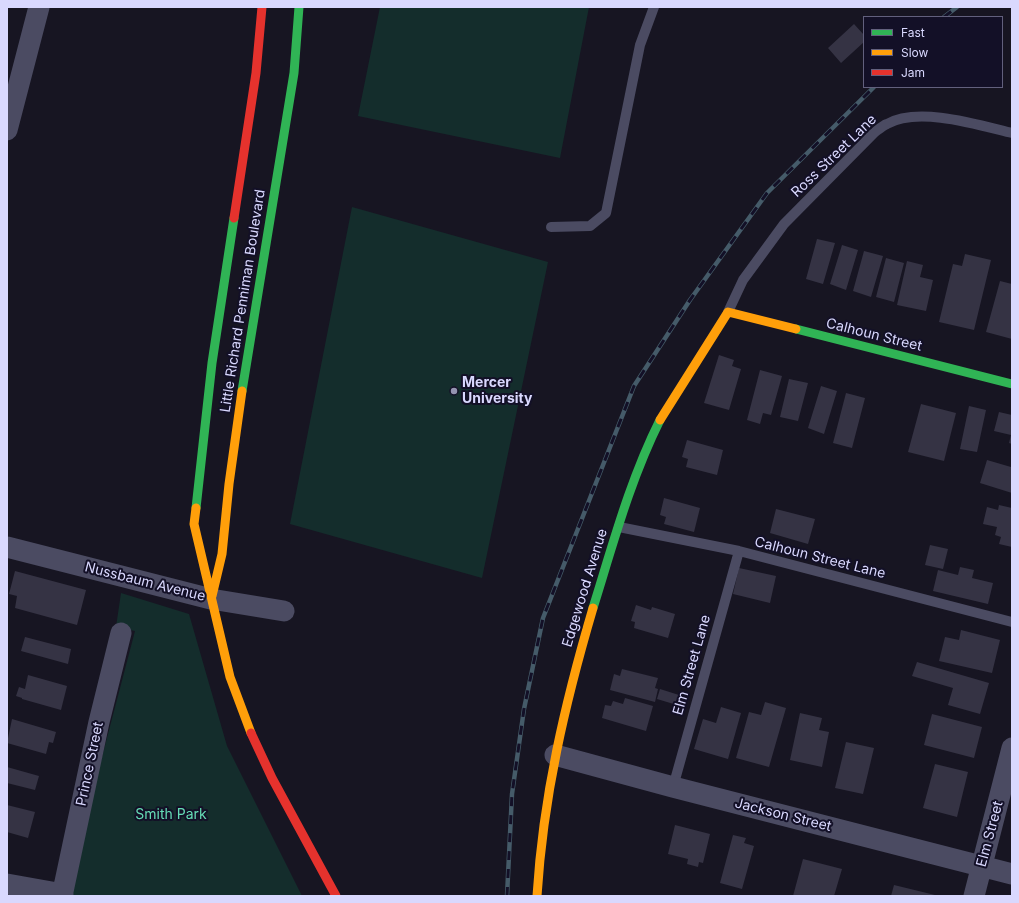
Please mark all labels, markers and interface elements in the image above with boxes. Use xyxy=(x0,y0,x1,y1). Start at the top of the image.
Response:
legend xyxy=(863,16,1003,88)
text: Fast xyxy=(901,25,925,40)
text: Slow xyxy=(901,45,928,60)
text: Jam xyxy=(901,65,925,80)
street label: Ross Street Lane xyxy=(788,111,880,201)
street label: Little Richard Penniman Boulevard xyxy=(217,188,269,414)
street label: Calhoun Street xyxy=(824,315,924,355)
place label: Mercer University xyxy=(462,375,532,408)
marker: Mercer University xyxy=(449,386,459,396)
street label: Edgewood Avenue xyxy=(559,527,611,649)
street label: Calhoun Street Lane xyxy=(753,534,887,582)
street label: Nussbaum Avenue xyxy=(83,559,207,605)
street label: Elm Street Lane xyxy=(670,613,714,717)
street label: Prince Street xyxy=(73,720,107,808)
street label: Jackson Street xyxy=(733,795,833,835)
street label: Elm Street xyxy=(973,799,1007,869)
park label: Smith Park xyxy=(135,807,207,823)

